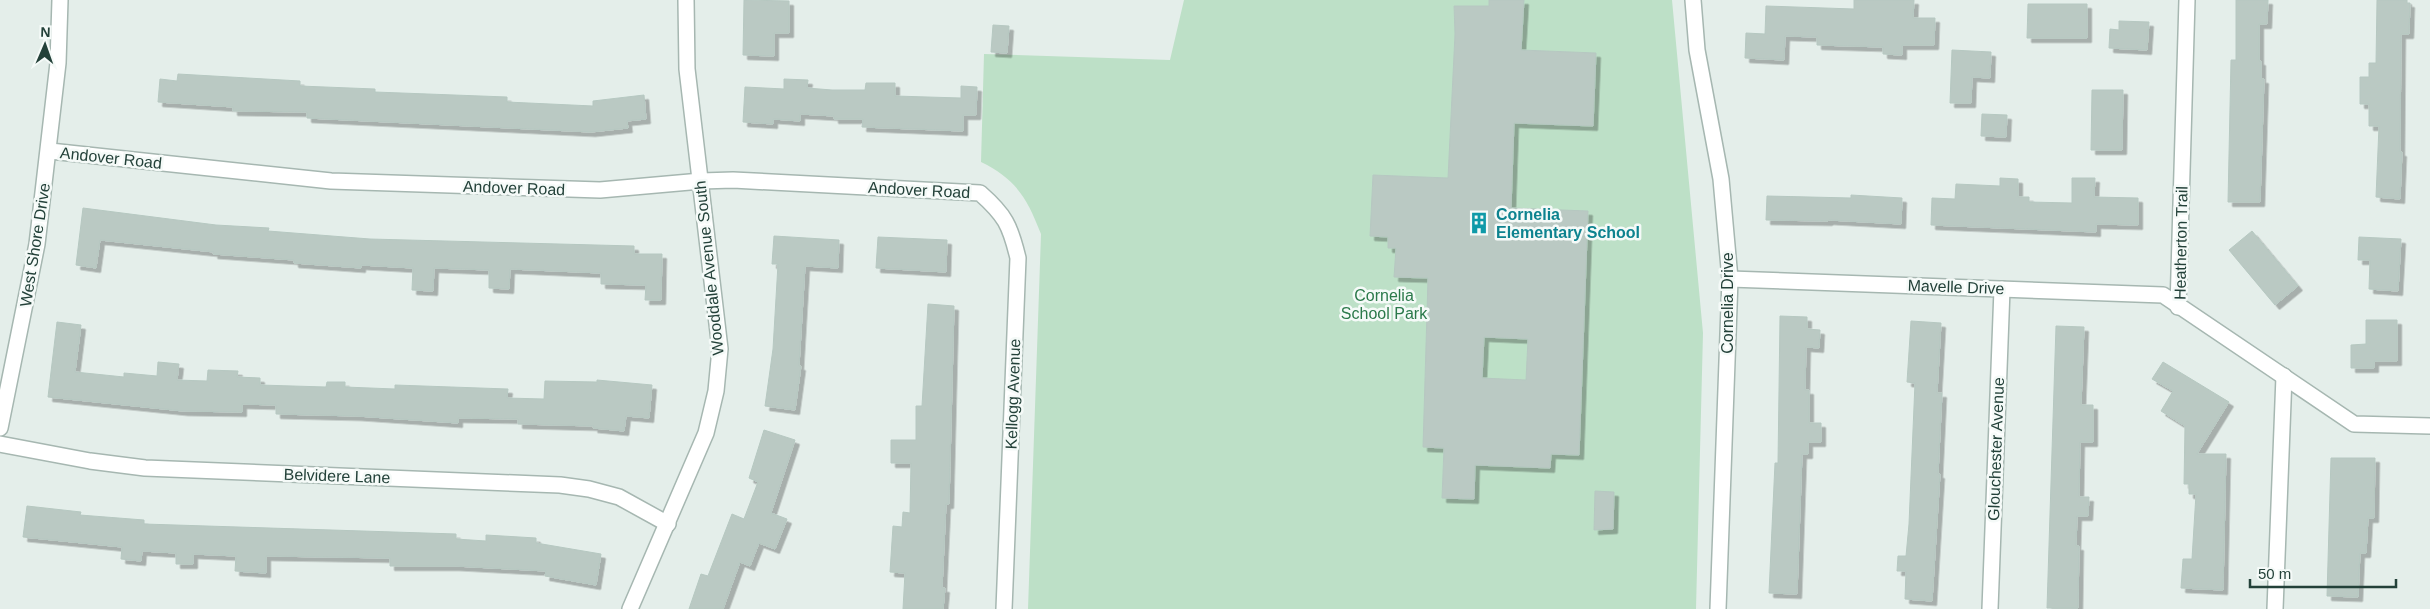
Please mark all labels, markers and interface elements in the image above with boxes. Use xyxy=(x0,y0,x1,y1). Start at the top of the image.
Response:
north arrow xyxy=(20,20,70,70)
text: N xyxy=(40,24,51,40)
street label: Andover Road xyxy=(59,144,163,172)
street label: Andover Road xyxy=(463,178,565,198)
street label: Andover Road xyxy=(867,179,971,201)
street label: Wooddale Avenue South xyxy=(691,180,727,356)
street label: West Shore Drive xyxy=(17,182,53,308)
street label: Heatherton Trail xyxy=(2172,186,2190,300)
place label: Cornelia Elementary School xyxy=(1496,206,1640,241)
building icon: Cornelia Elementary School xyxy=(1466,210,1492,236)
street label: Cornelia Drive xyxy=(1719,252,1736,354)
street label: Mavelle Drive xyxy=(1907,277,2005,297)
park label: Cornelia School Park xyxy=(1341,287,1428,322)
street label: Kellogg Avenue xyxy=(1003,338,1023,450)
street label: Glouchester Avenue xyxy=(1985,377,2007,521)
street label: Belvidere Lane xyxy=(283,466,391,486)
scale bar xyxy=(2250,556,2396,588)
text: 50 m xyxy=(2258,565,2291,582)

